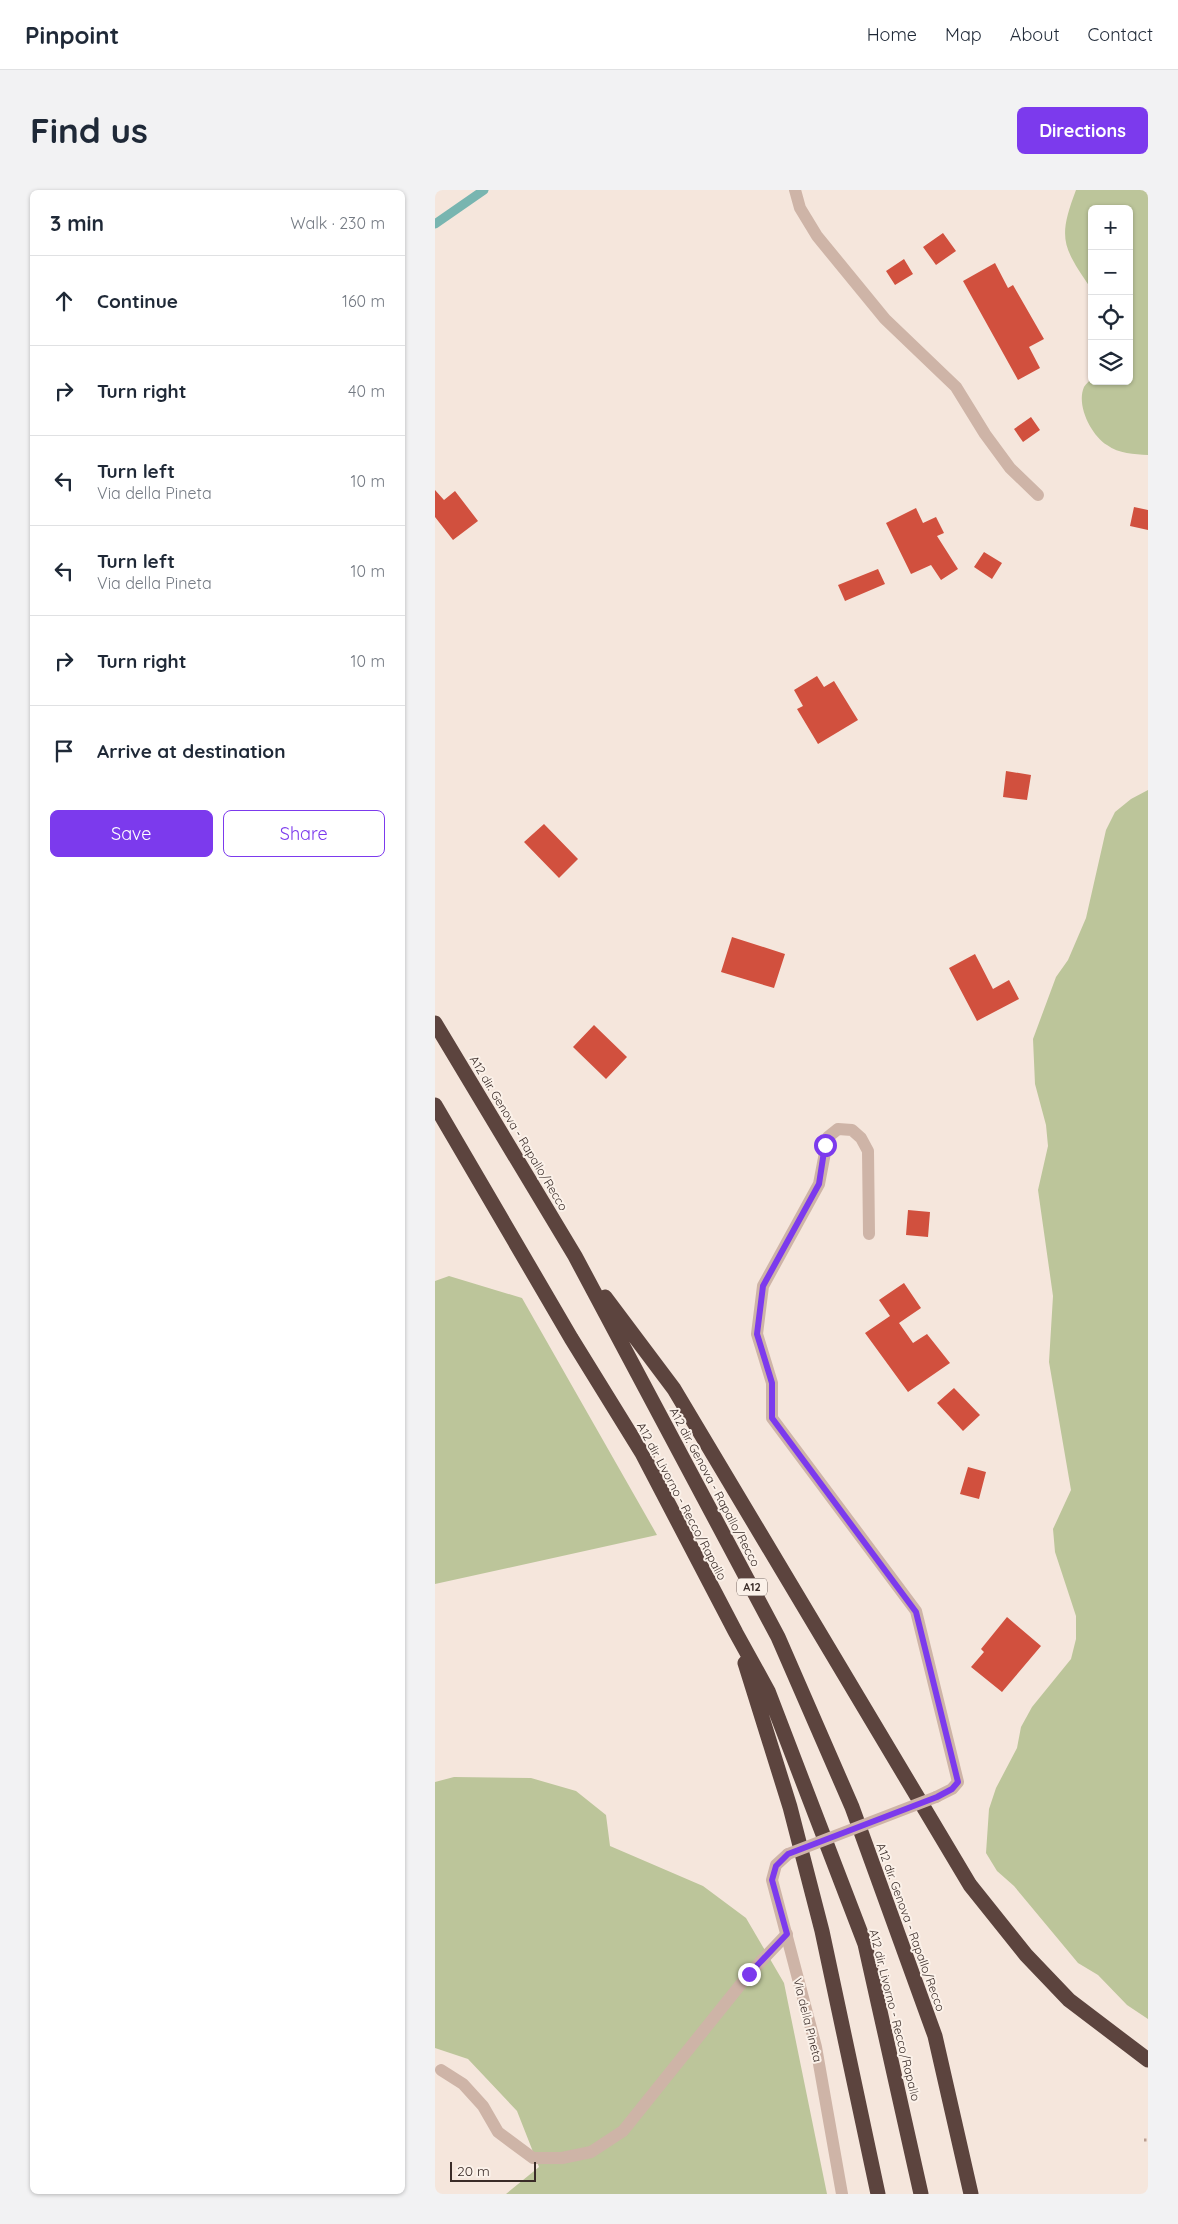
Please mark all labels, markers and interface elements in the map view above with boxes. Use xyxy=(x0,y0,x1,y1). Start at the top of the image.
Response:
text: Pinpoint xyxy=(25,20,119,50)
text: Home xyxy=(867,23,917,46)
text: Map xyxy=(945,23,982,46)
text: About xyxy=(1010,23,1060,46)
text: Contact xyxy=(1088,23,1153,46)
button: Directions xyxy=(1017,107,1148,154)
text: Find us xyxy=(30,108,148,152)
map controls xyxy=(1088,205,1133,385)
button: + xyxy=(1088,205,1133,250)
text: 3 min xyxy=(50,210,104,236)
text: Walk · 230 m xyxy=(290,213,385,233)
button: − xyxy=(1088,250,1133,295)
icon: ahead xyxy=(50,287,78,315)
text: Continue xyxy=(97,289,178,313)
text: 160 m xyxy=(342,291,385,311)
button: locate xyxy=(1088,295,1133,340)
button: layers xyxy=(1088,340,1133,385)
icon: right xyxy=(50,377,78,405)
text: Turn right xyxy=(97,379,186,403)
text: 40 m xyxy=(348,381,385,401)
text: Turn left xyxy=(97,459,175,483)
icon: left xyxy=(50,467,78,495)
text: 10 m xyxy=(351,471,385,491)
text: Via della Pineta xyxy=(97,483,212,503)
text: Turn left xyxy=(97,549,175,573)
icon: left xyxy=(50,557,78,585)
text: 10 m xyxy=(351,561,385,581)
text: Via della Pineta xyxy=(97,573,212,593)
icon: right xyxy=(50,647,78,675)
text: Turn right xyxy=(97,649,186,673)
text: 10 m xyxy=(351,651,385,671)
icon: arrive xyxy=(50,737,78,765)
text: Arrive at destination xyxy=(97,739,286,763)
button: Save xyxy=(50,810,213,857)
button: Share xyxy=(223,810,385,857)
street label: A12 dir. Genova - Rapallo/Recco xyxy=(467,1053,571,1213)
route start xyxy=(814,1134,837,1157)
street label: A12 dir. Genova - Rapallo/Recco xyxy=(667,1405,763,1569)
street label: A12 dir. Livorno - Recco/Rapallo xyxy=(634,1420,730,1582)
road number: A12 xyxy=(737,1578,767,1595)
street label: A12 dir. Genova - Rapallo/Recco xyxy=(873,1841,949,2013)
street label: A12 dir. Livorno - Recco/Rapallo xyxy=(866,1928,924,2102)
route end xyxy=(738,1963,761,1986)
street label: Via della Pineta xyxy=(790,1976,826,2064)
scale bar xyxy=(450,2159,536,2182)
text: 20 m xyxy=(457,2162,490,2180)

